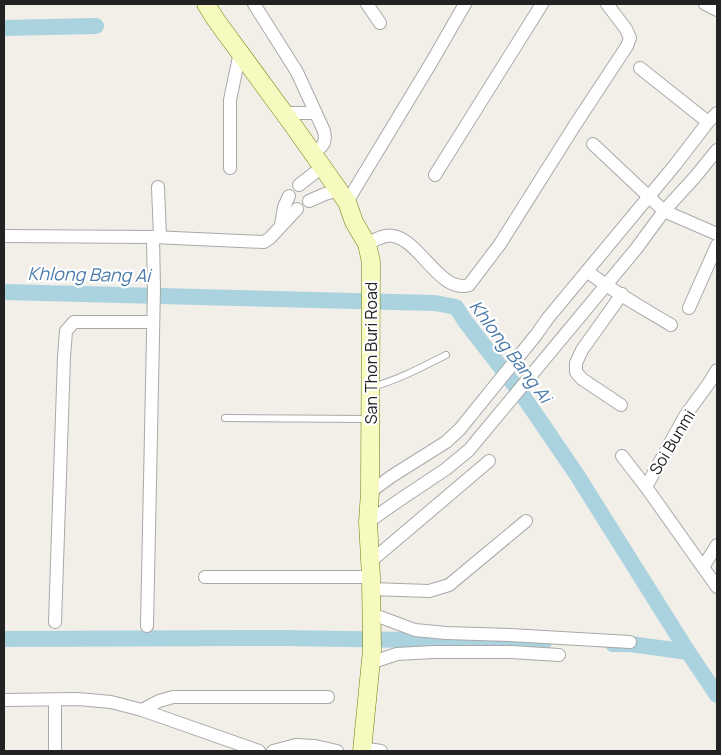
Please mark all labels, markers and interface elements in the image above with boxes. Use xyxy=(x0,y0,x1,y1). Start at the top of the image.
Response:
water label: Khlong Bang Ai xyxy=(27,261,153,287)
street label: San Thon Buri Road xyxy=(360,282,382,424)
water label: Khlong Bang Ai xyxy=(464,295,559,409)
street label: Soi Bunmi xyxy=(644,405,700,479)

